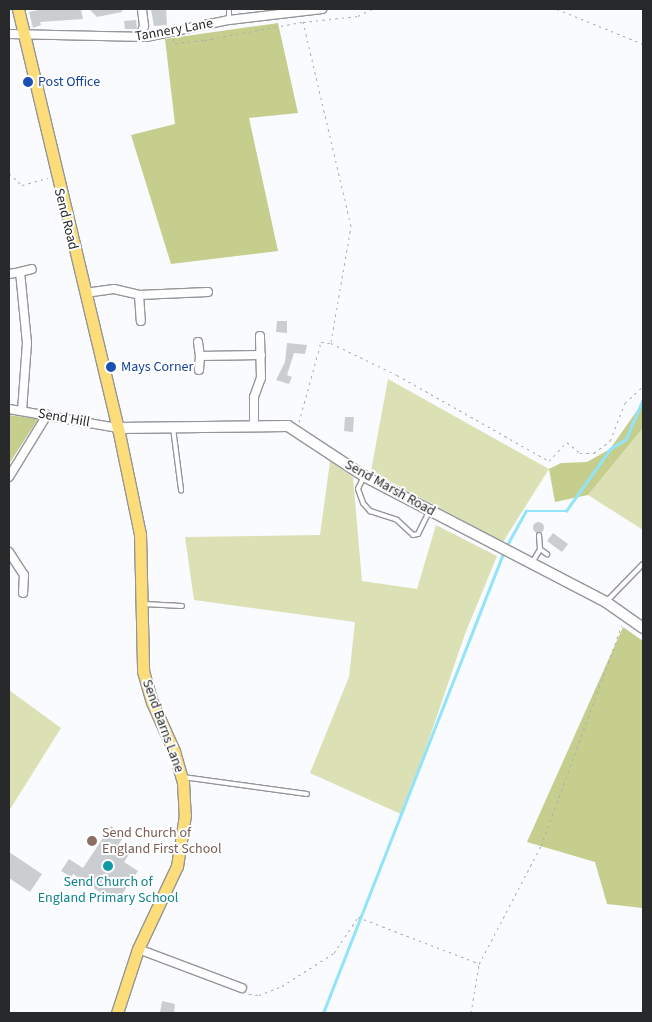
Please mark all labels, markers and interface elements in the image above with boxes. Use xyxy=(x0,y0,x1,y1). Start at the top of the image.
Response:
street label: Tannery Lane xyxy=(134,15,214,45)
place label: Post Office xyxy=(38,74,100,90)
marker: Post Office xyxy=(22,76,34,88)
street label: Send Road xyxy=(50,187,82,251)
place label: Mays Corner xyxy=(121,359,193,375)
marker: Mays Corner xyxy=(105,361,117,373)
street label: Send Hill xyxy=(37,405,91,431)
street label: Send Marsh Road xyxy=(342,456,438,520)
street label: Send Barns Lane xyxy=(138,677,188,775)
place label: Send Church of England First School xyxy=(102,825,221,858)
marker: Send Church of England First School xyxy=(86,835,98,847)
marker: Send Church of England Primary School xyxy=(102,860,114,872)
place label: Send Church of England Primary School xyxy=(38,874,178,906)

